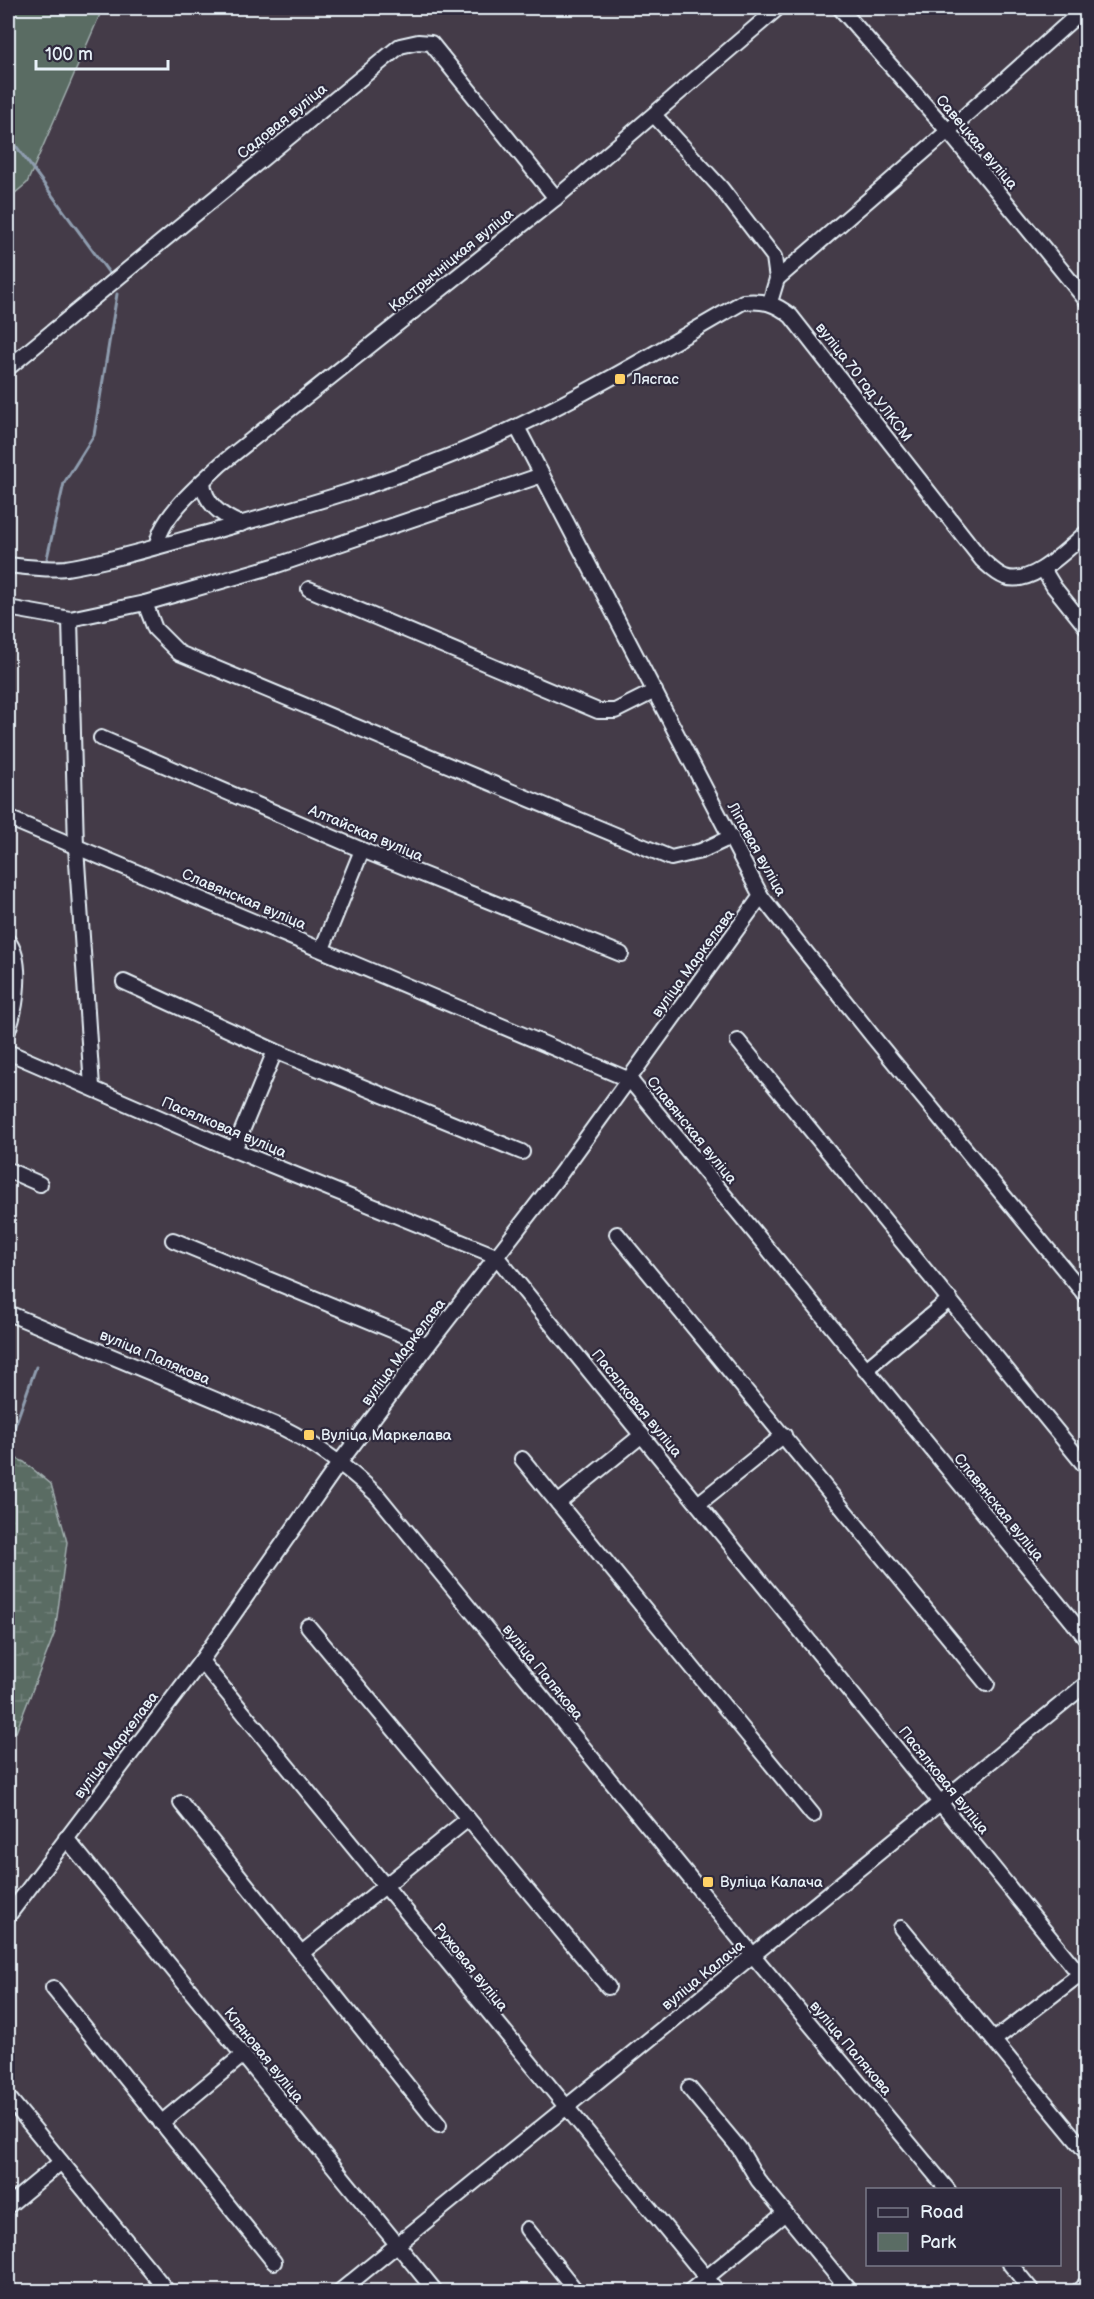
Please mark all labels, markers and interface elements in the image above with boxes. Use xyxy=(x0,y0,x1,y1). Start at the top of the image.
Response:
scale bar xyxy=(36,33,168,71)
text: 100 m xyxy=(45,44,93,65)
street label: Садовая вуліца xyxy=(234,79,331,163)
street label: Савецкая вуліца xyxy=(932,91,1022,194)
street label: Кастрычніцкая вуліца xyxy=(385,204,517,316)
street label: вуліца 70 год УЛКСМ xyxy=(811,319,916,446)
place label: Лясгас xyxy=(631,370,680,389)
marker: Лясгас xyxy=(613,372,627,386)
street label: Ліпавая вуліца xyxy=(722,798,790,900)
street label: Алтайская вуліца xyxy=(305,800,426,866)
street label: Славянская вуліца xyxy=(179,865,309,934)
street label: вуліца Маркелава xyxy=(648,905,739,1021)
street label: Славянская вуліца xyxy=(642,1073,741,1188)
street label: Пасялковая вуліца xyxy=(159,1093,289,1162)
street label: вуліца Маркелава xyxy=(357,1295,450,1410)
street label: вуліца Палякова xyxy=(97,1326,213,1389)
street label: Пасялковая вуліца xyxy=(587,1345,686,1461)
place label: Вуліца Маркелава xyxy=(321,1426,452,1445)
marker: Вуліца Маркелава xyxy=(302,1428,316,1442)
street label: Славянская вуліца xyxy=(949,1450,1048,1565)
street label: вуліца Палякова xyxy=(498,1621,587,1724)
street label: вуліца Маркелава xyxy=(70,1688,163,1803)
street label: Пасялковая вуліца xyxy=(894,1722,993,1838)
place label: Вуліца Калача xyxy=(720,1873,823,1892)
marker: Вуліца Калача xyxy=(701,1875,715,1889)
street label: Ружовая вуліца xyxy=(429,1919,512,2015)
street label: вуліца Калача xyxy=(658,1936,749,2015)
street label: вуліца Палякова xyxy=(805,1997,896,2100)
street label: Кляновая вуліца xyxy=(220,2004,308,2107)
legend xyxy=(866,2188,1061,2266)
text: Road xyxy=(920,2202,964,2223)
text: Park xyxy=(920,2232,956,2253)

